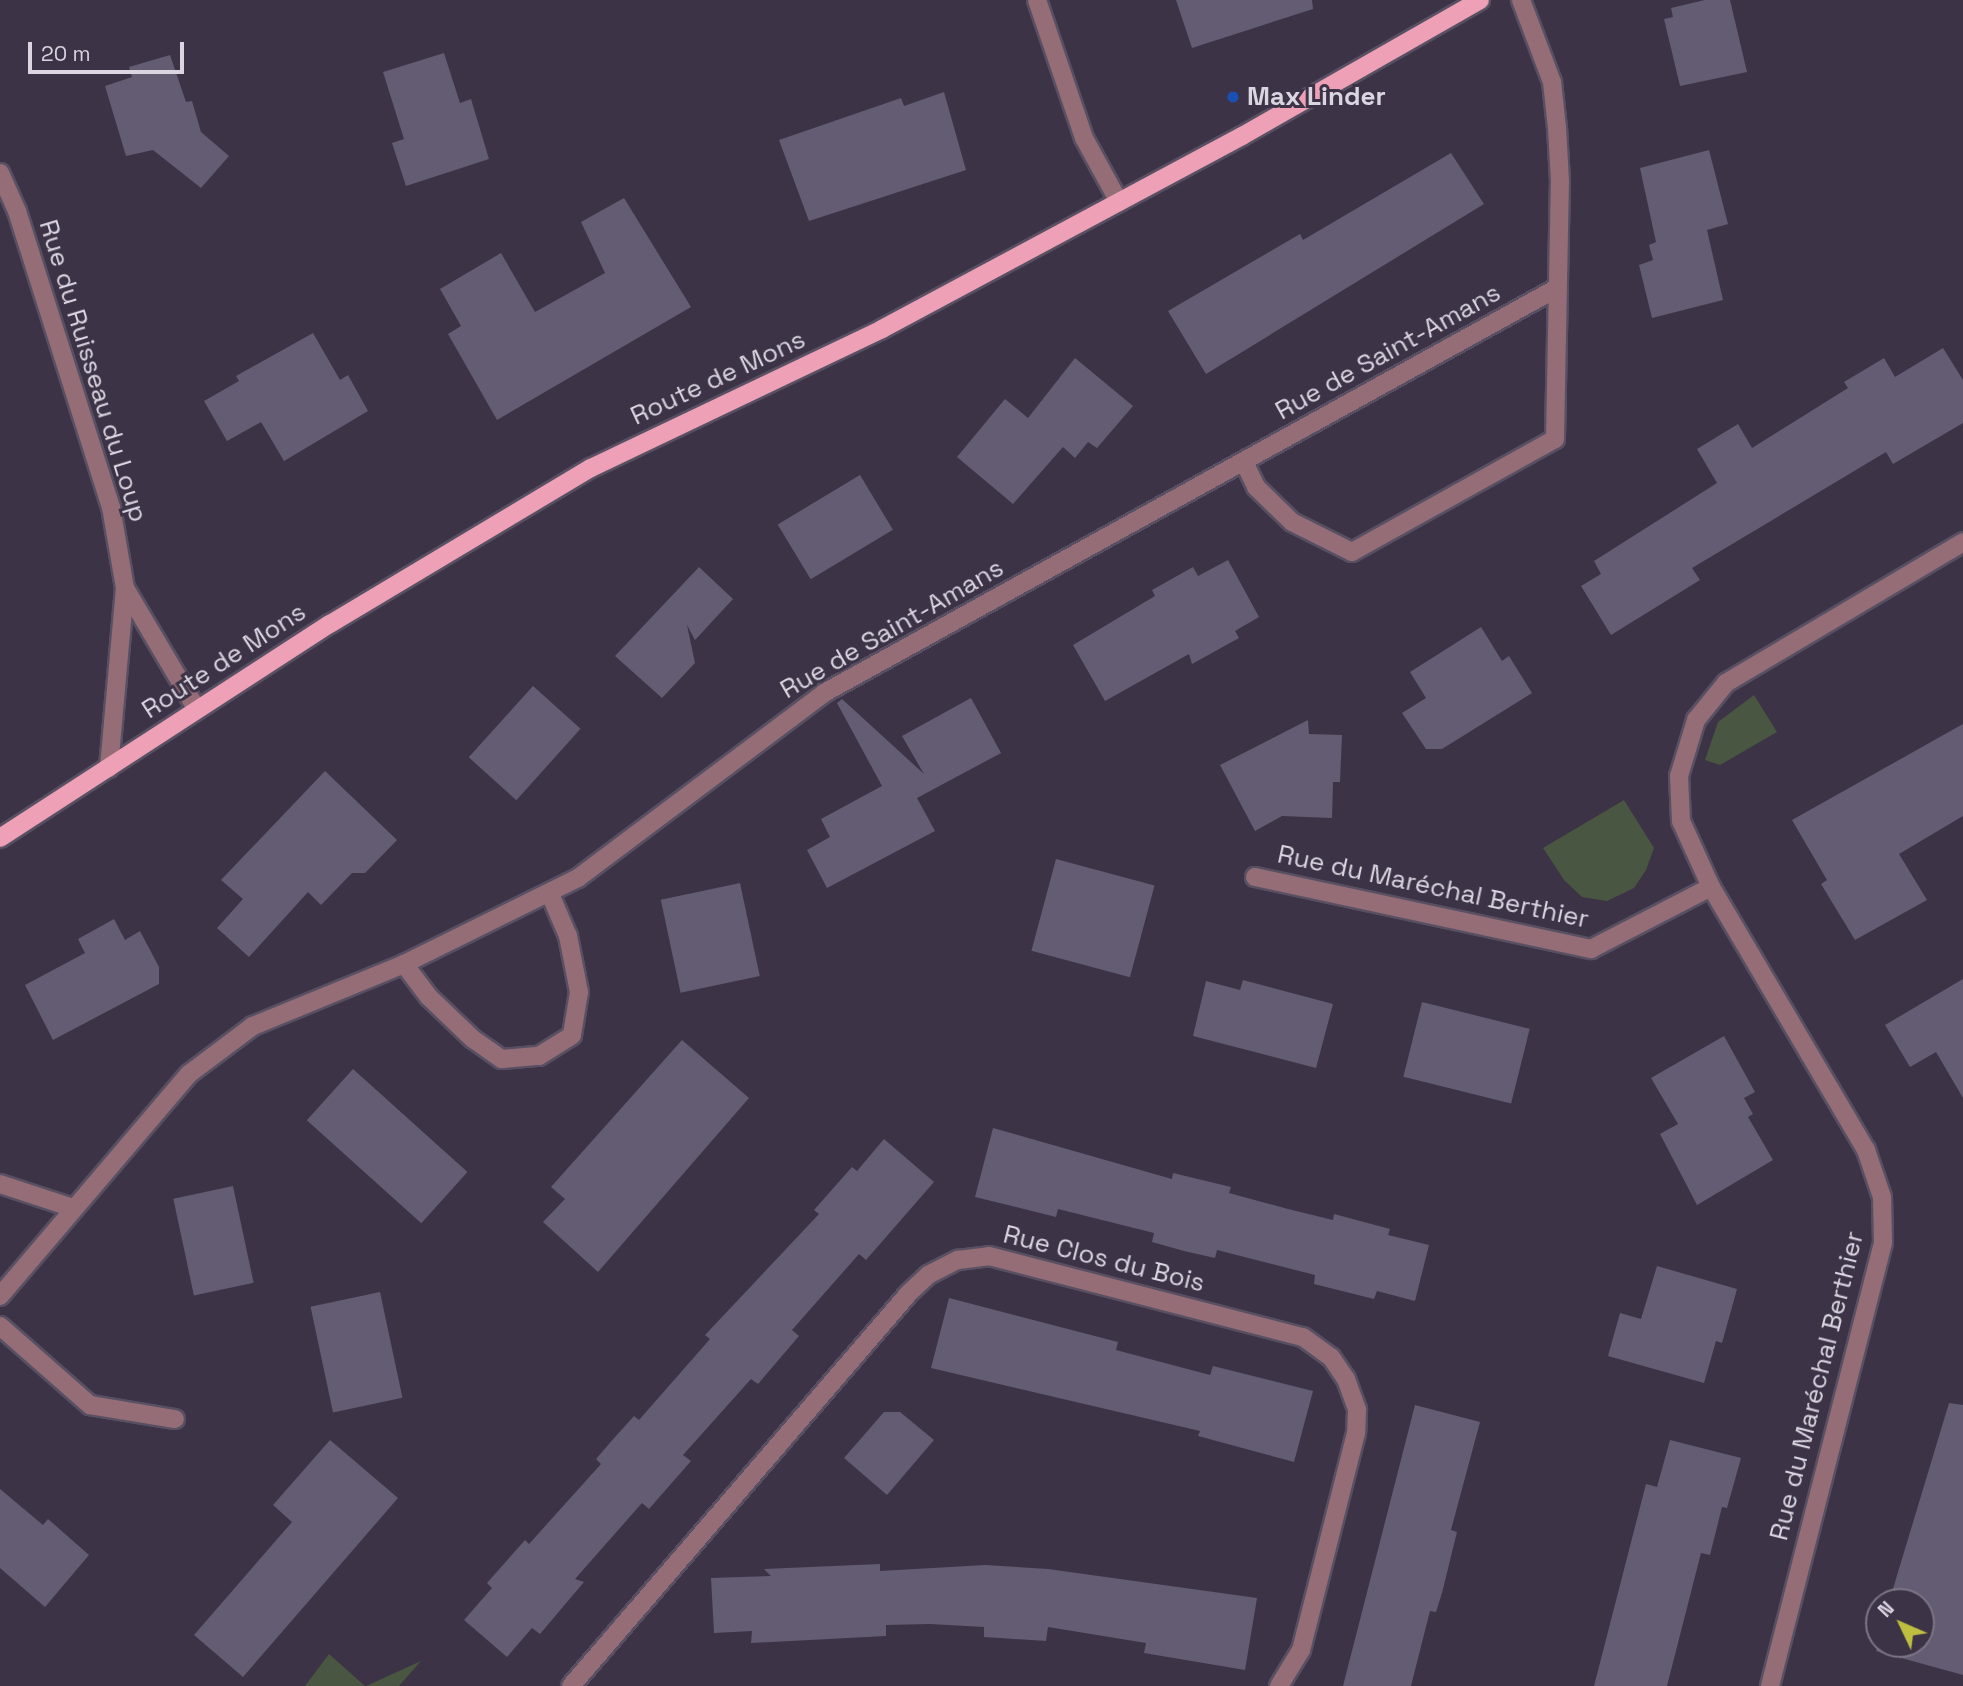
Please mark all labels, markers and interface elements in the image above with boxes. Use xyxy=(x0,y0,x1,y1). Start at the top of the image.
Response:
scale bar xyxy=(32,28,187,72)
text: 20 m xyxy=(41,40,91,67)
place label: Max Linder xyxy=(1247,81,1386,113)
marker: Max Linder xyxy=(1225,89,1241,105)
street label: Rue du Ruisseau du Loup xyxy=(32,216,154,526)
street label: Rue de Saint-Amans xyxy=(1270,277,1506,427)
street label: Route de Mons xyxy=(626,324,810,432)
street label: Rue de Saint-Amans xyxy=(775,552,1009,706)
street label: Route de Mons xyxy=(136,596,312,726)
street label: Rue du Maréchal Berthier xyxy=(1275,839,1591,935)
street label: Rue Clos du Bois xyxy=(1000,1219,1208,1299)
street label: Rue du Maréchal Berthier xyxy=(1763,1228,1871,1544)
north arrow xyxy=(1865,1588,1935,1658)
text: N xyxy=(1873,1596,1899,1623)

